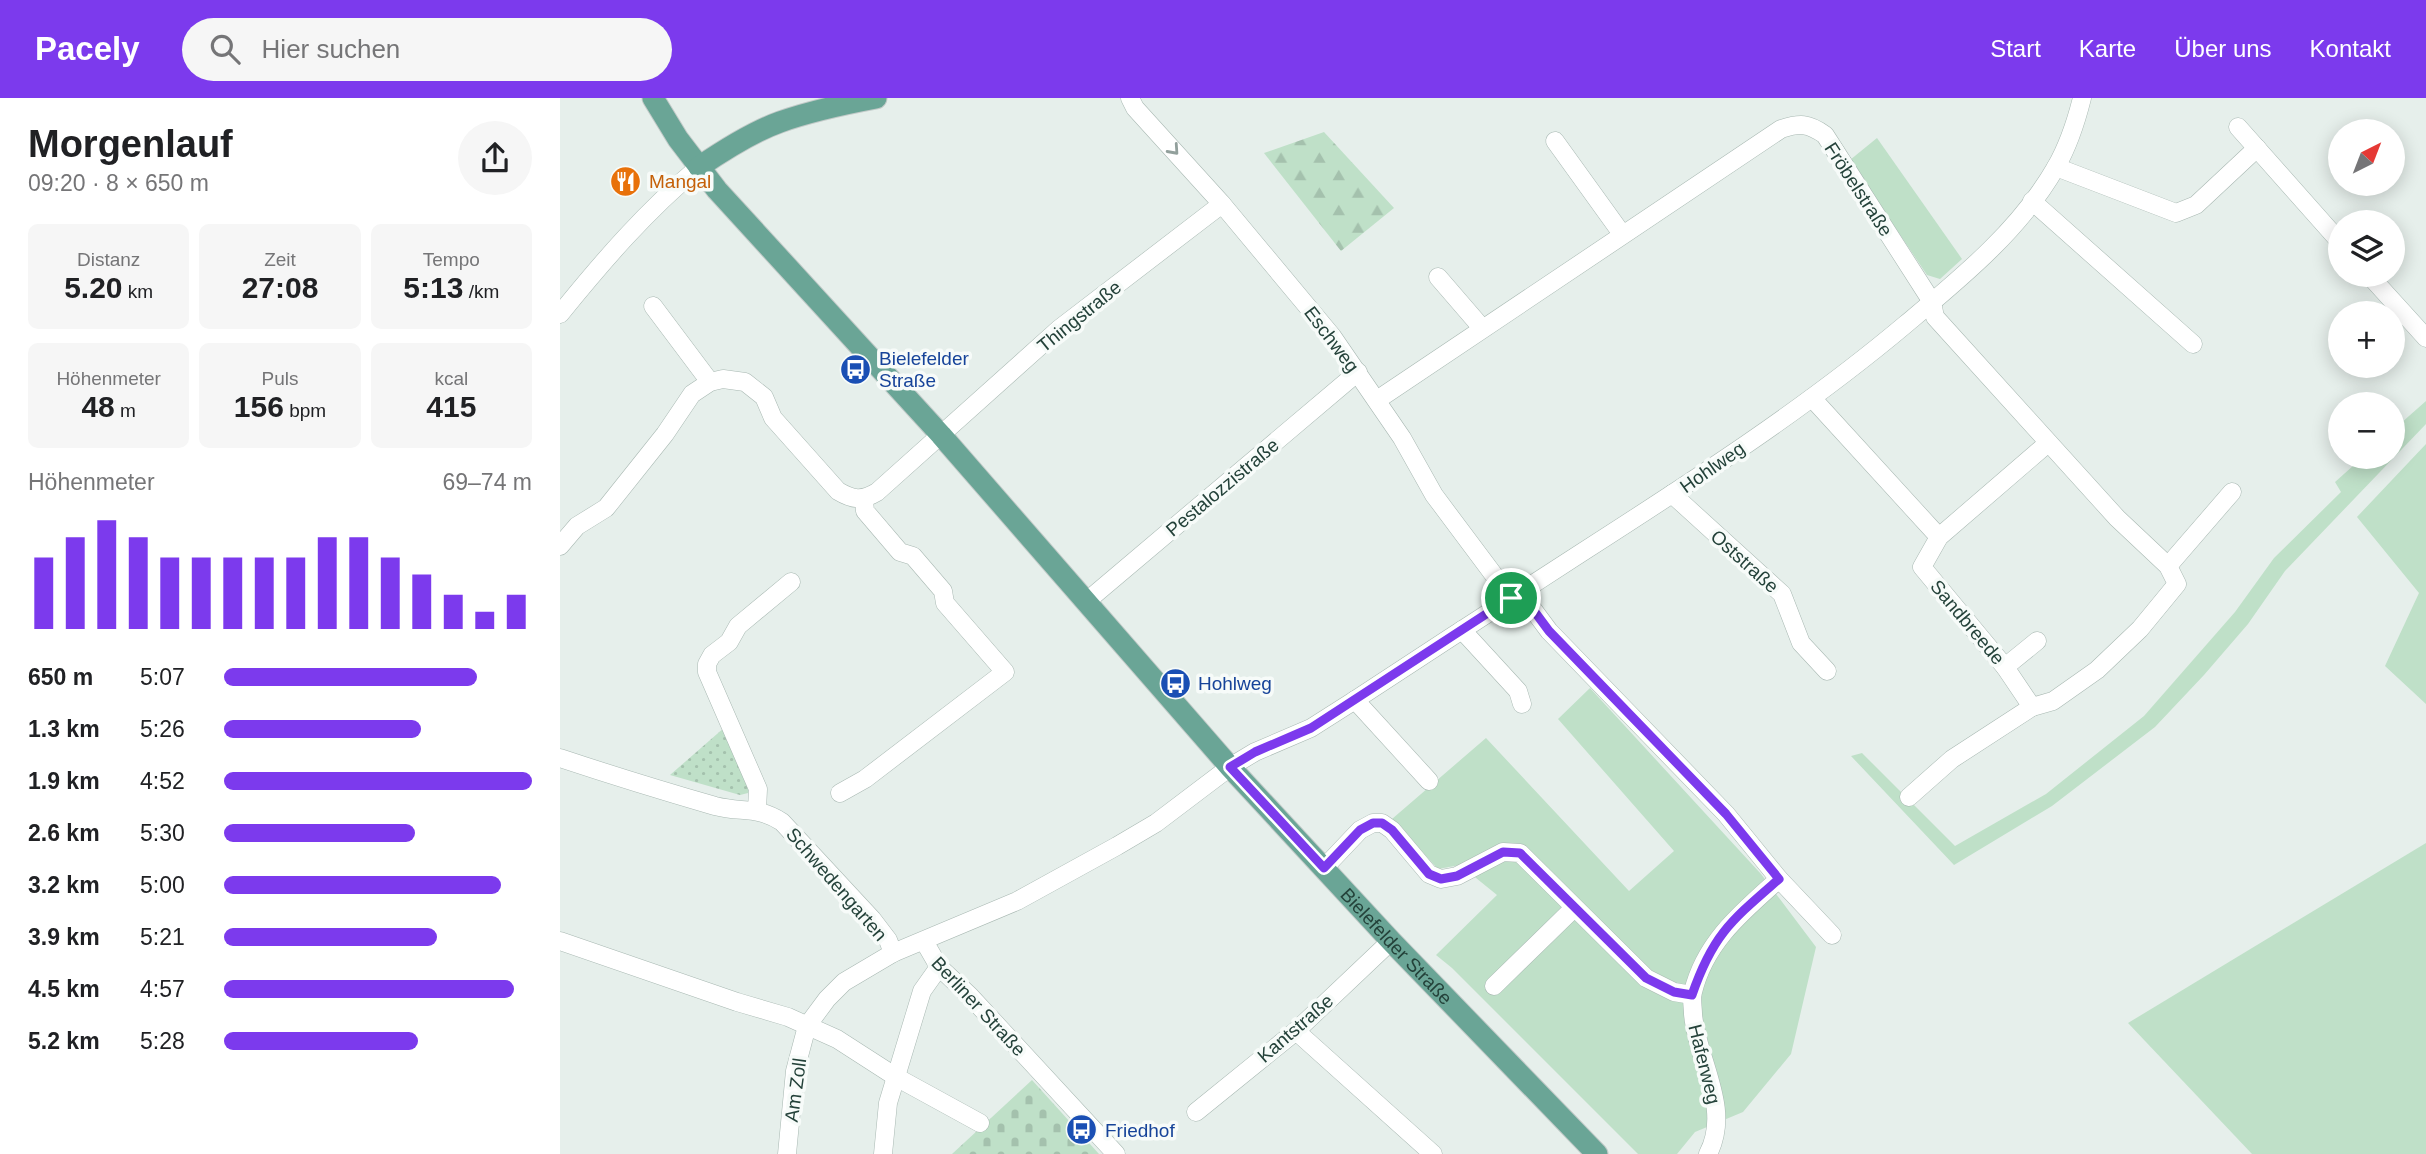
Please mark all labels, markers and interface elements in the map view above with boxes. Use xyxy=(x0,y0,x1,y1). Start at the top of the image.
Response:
search box xyxy=(182,18,672,81)
text: Pacely xyxy=(35,30,140,67)
icon: search xyxy=(206,30,244,68)
text: Hier suchen xyxy=(262,34,400,64)
text: Start xyxy=(1990,35,2041,62)
text: Karte xyxy=(2079,35,2136,62)
text: Über uns xyxy=(2174,35,2272,62)
text: Kontakt xyxy=(2310,35,2391,62)
north arrow xyxy=(2328,119,2404,196)
map controls xyxy=(2328,119,2405,469)
button: share xyxy=(458,121,532,195)
text: Morgenlauf xyxy=(28,123,233,165)
street label: Fröbelstraße xyxy=(1820,138,1897,240)
one-way arrow xyxy=(1165,142,1178,155)
restaurant icon: Mangal xyxy=(609,164,643,198)
text: 09:20 · 8 × 650 m xyxy=(28,170,209,196)
place label: Mangal xyxy=(649,171,711,192)
button: layers xyxy=(2328,210,2405,287)
text: Distanz xyxy=(77,249,140,270)
text: Zeit xyxy=(264,249,296,270)
text: Tempo xyxy=(423,249,480,270)
text: 5.20 xyxy=(64,271,123,304)
text: 27:08 xyxy=(242,271,318,304)
text: 5:13 xyxy=(403,271,463,304)
street label: Thingstraße xyxy=(1033,276,1125,356)
text: km xyxy=(123,281,153,302)
text: /km xyxy=(463,281,499,302)
button: + xyxy=(2328,301,2405,378)
street label: Eschweg xyxy=(1300,302,1363,376)
place label: Bielefelder Straße xyxy=(879,348,969,391)
bus stop icon: Bielefelder Straße xyxy=(839,352,873,386)
text: Höhenmeter xyxy=(56,368,161,389)
text: Puls xyxy=(262,368,298,389)
text: kcal xyxy=(434,368,468,389)
text: 48 xyxy=(81,390,115,423)
text: 156 xyxy=(234,390,284,423)
text: 415 xyxy=(426,390,476,423)
button: − xyxy=(2328,392,2405,469)
text: m xyxy=(115,400,136,421)
text: bpm xyxy=(284,400,326,421)
street label: Pestalozzistraße xyxy=(1162,434,1283,541)
street label: Hohlweg xyxy=(1676,438,1749,497)
text: Höhenmeter xyxy=(28,469,155,495)
text: 69–74 m xyxy=(442,469,532,495)
street label: Oststraße xyxy=(1707,526,1783,597)
pin xyxy=(1481,568,1541,628)
street label: Sandbreede xyxy=(1926,576,2009,669)
icon: arrive xyxy=(1492,579,1530,617)
text: 650 m xyxy=(28,664,93,690)
text: 5:07 xyxy=(140,664,185,690)
bus stop icon: Hohlweg xyxy=(1158,666,1192,700)
place label: Hohlweg xyxy=(1198,673,1272,694)
text: 1.3 km xyxy=(28,716,100,742)
text: 5:26 xyxy=(140,716,185,742)
text: 1.9 km xyxy=(28,768,100,794)
text: 4:52 xyxy=(140,768,185,794)
text: 2.6 km xyxy=(28,820,100,846)
text: 5:30 xyxy=(140,820,185,846)
street label: Schwedengarten xyxy=(782,824,891,945)
text: 3.2 km xyxy=(28,872,100,898)
text: 5:00 xyxy=(140,872,185,898)
street label: Bielefelder Straße xyxy=(1336,884,1456,1009)
text: 3.9 km xyxy=(28,924,100,950)
text: 5:21 xyxy=(140,924,185,950)
street label: Berliner Straße xyxy=(927,952,1030,1060)
text: 4.5 km xyxy=(28,976,100,1002)
text: 4:57 xyxy=(140,976,185,1002)
street label: Kantstraße xyxy=(1253,990,1337,1067)
street label: Haferweg xyxy=(1684,1022,1725,1106)
text: 5.2 km xyxy=(28,1028,100,1054)
text: 5:28 xyxy=(140,1028,185,1054)
street label: Am Zoll xyxy=(781,1057,810,1123)
bus stop icon: Friedhof xyxy=(1065,1113,1099,1147)
place label: Friedhof xyxy=(1105,1120,1175,1141)

